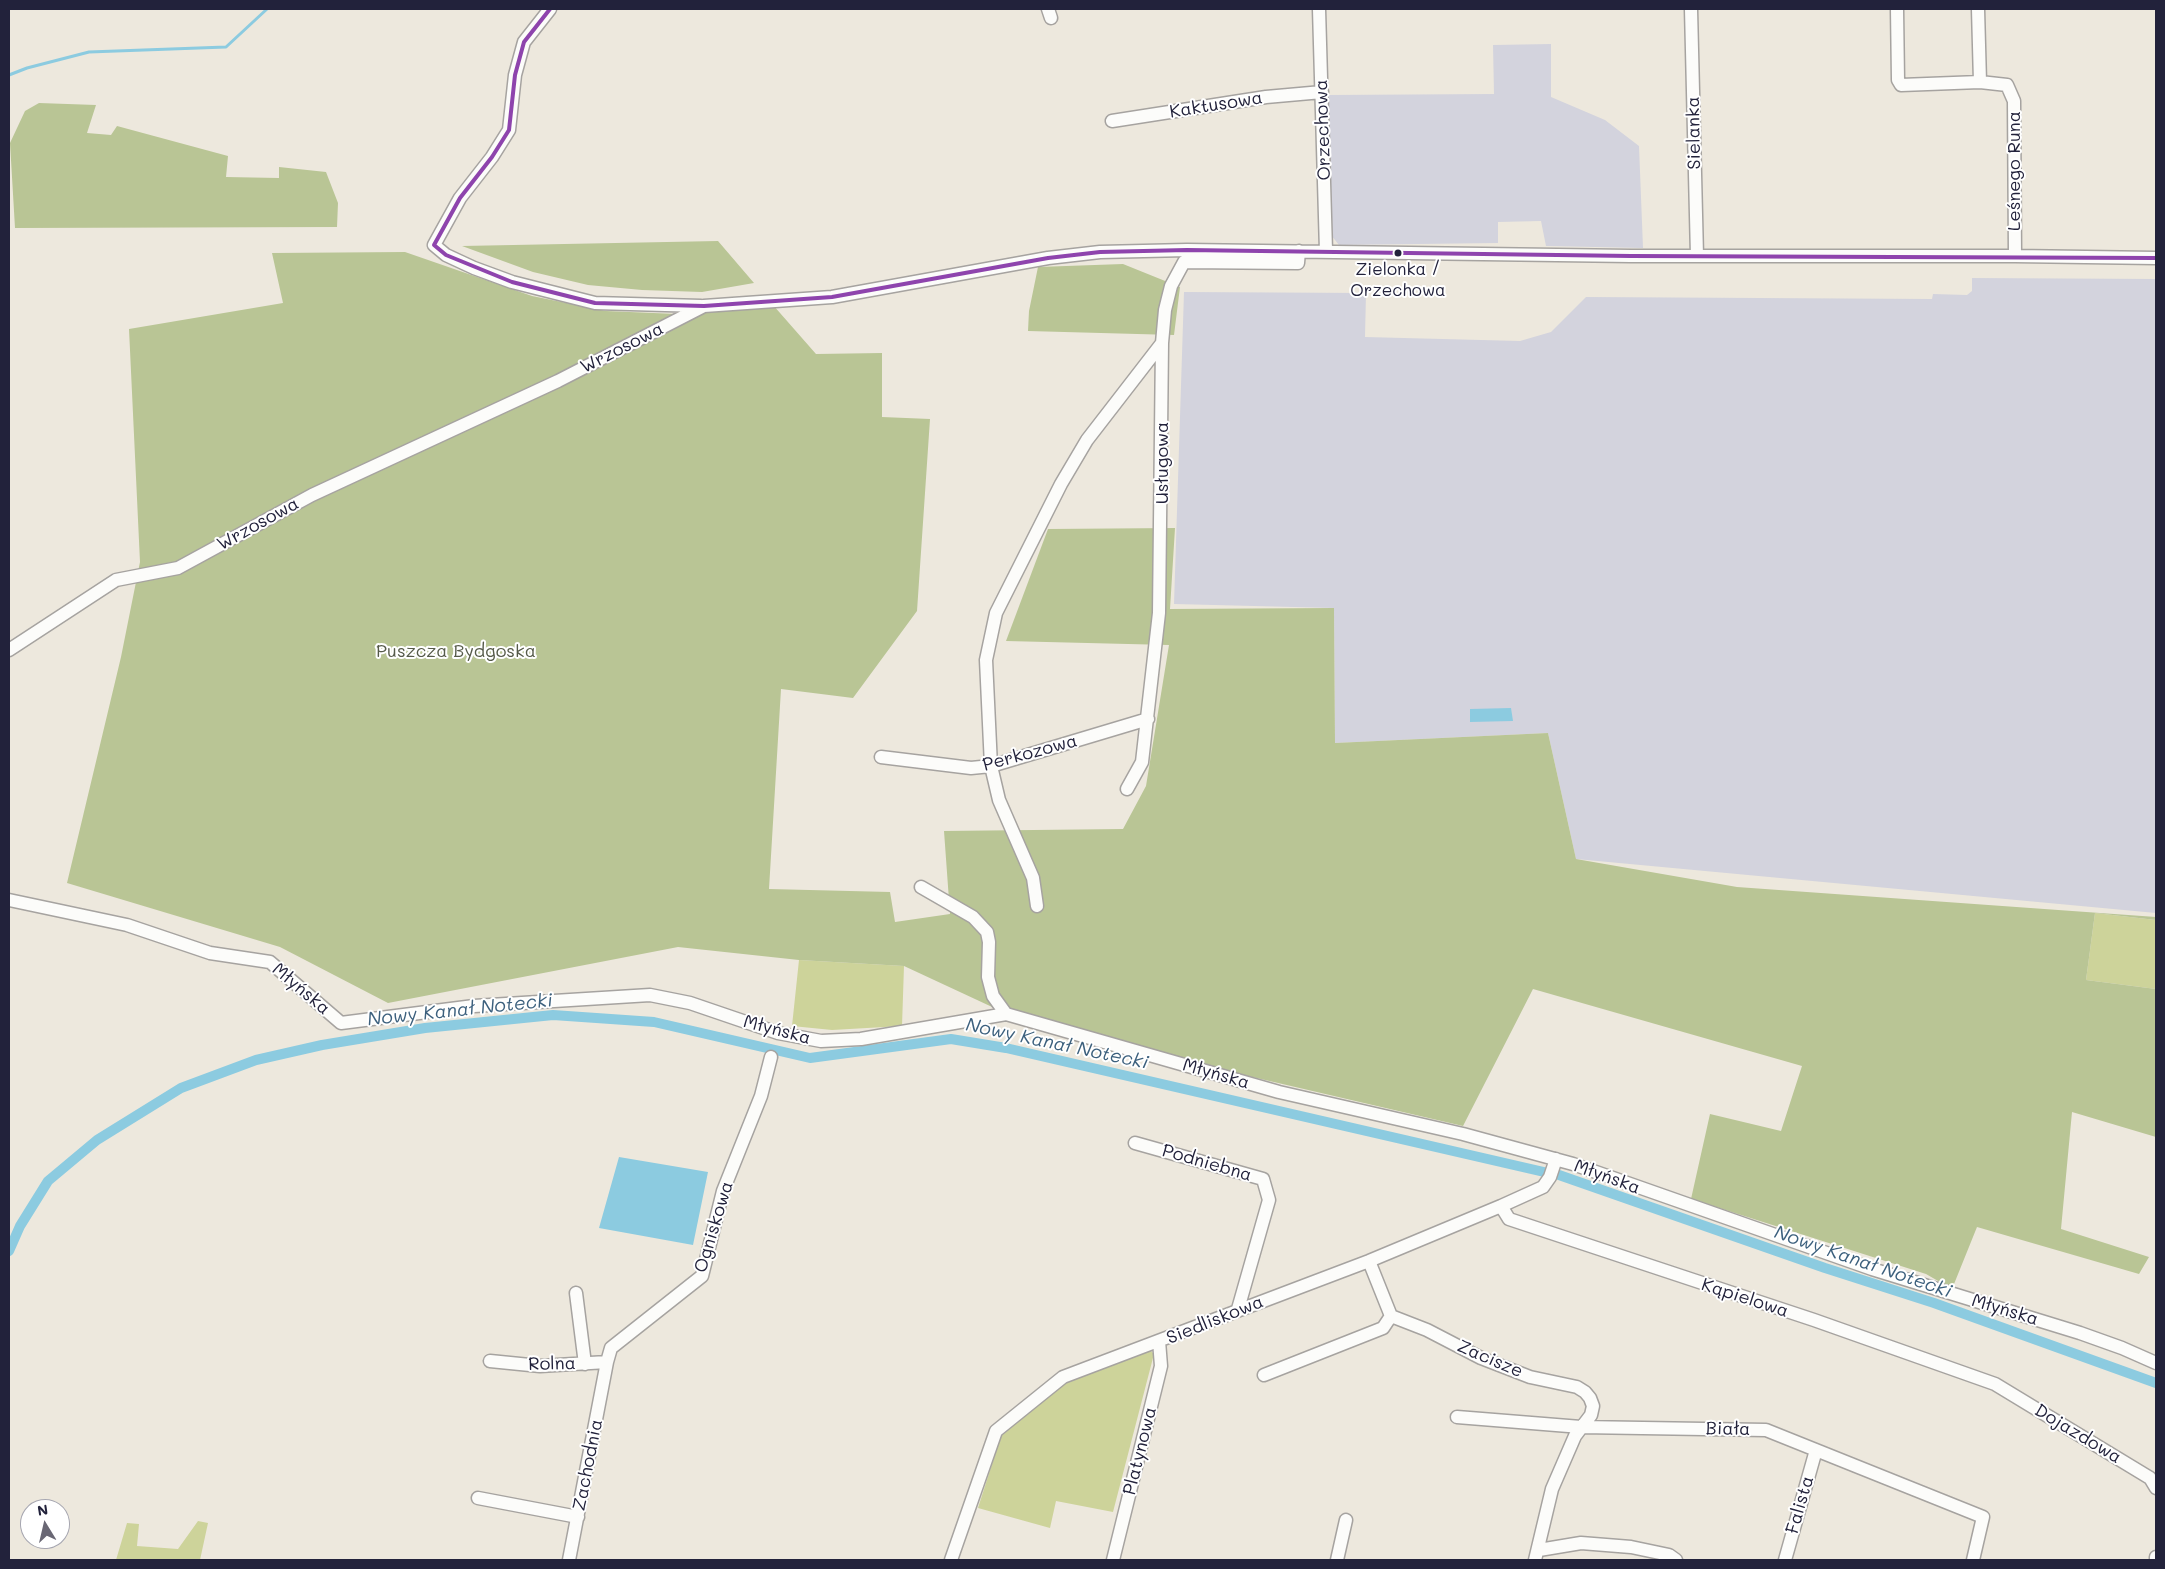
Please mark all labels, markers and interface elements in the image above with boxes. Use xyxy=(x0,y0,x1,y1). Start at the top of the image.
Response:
street label: Orzechowa xyxy=(1310,79,1336,181)
street label: Kaktusowa xyxy=(1168,87,1264,123)
street label: Sielanka xyxy=(1683,96,1705,170)
street label: Leśnego Runa xyxy=(2003,111,2025,231)
marker: Zielonka / Orzechowa xyxy=(1393,248,1403,258)
place label: Zielonka / Orzechowa xyxy=(1350,260,1446,300)
street label: Wrzosowa xyxy=(577,318,667,378)
street label: Usługowa xyxy=(1151,422,1173,504)
street label: Wrzosowa xyxy=(213,493,303,555)
park label: Puszcza Bydgoska xyxy=(376,640,536,662)
street label: Perkozowa xyxy=(980,730,1080,776)
street label: Młyńska xyxy=(268,959,334,1019)
water label: Nowy Kanał Notecki xyxy=(366,989,554,1031)
street label: Młyńska xyxy=(741,1011,813,1049)
water label: Nowy Kanał Notecki xyxy=(964,1013,1150,1075)
street label: Młyńska xyxy=(1180,1054,1252,1094)
street label: Podniebna xyxy=(1160,1140,1254,1186)
street label: Młyńska xyxy=(1571,1155,1643,1199)
street label: Ogniskowa xyxy=(690,1179,738,1275)
water label: Nowy Kanał Notecki xyxy=(1771,1221,1955,1303)
street label: Kąpielowa xyxy=(1699,1274,1791,1322)
street label: Młyńska xyxy=(1969,1290,2041,1330)
street label: Siedliskowa xyxy=(1163,1291,1267,1349)
street label: Zacisze xyxy=(1454,1336,1526,1382)
street label: Rolna xyxy=(528,1353,576,1375)
street label: Dojazdowa xyxy=(2031,1400,2125,1468)
street label: Platynowa xyxy=(1119,1405,1161,1497)
street label: Zachodnia xyxy=(569,1417,607,1513)
street label: Biała xyxy=(1705,1418,1751,1440)
street label: Falista xyxy=(1781,1474,1819,1536)
north arrow xyxy=(20,1499,70,1549)
text: N xyxy=(36,1499,49,1520)

